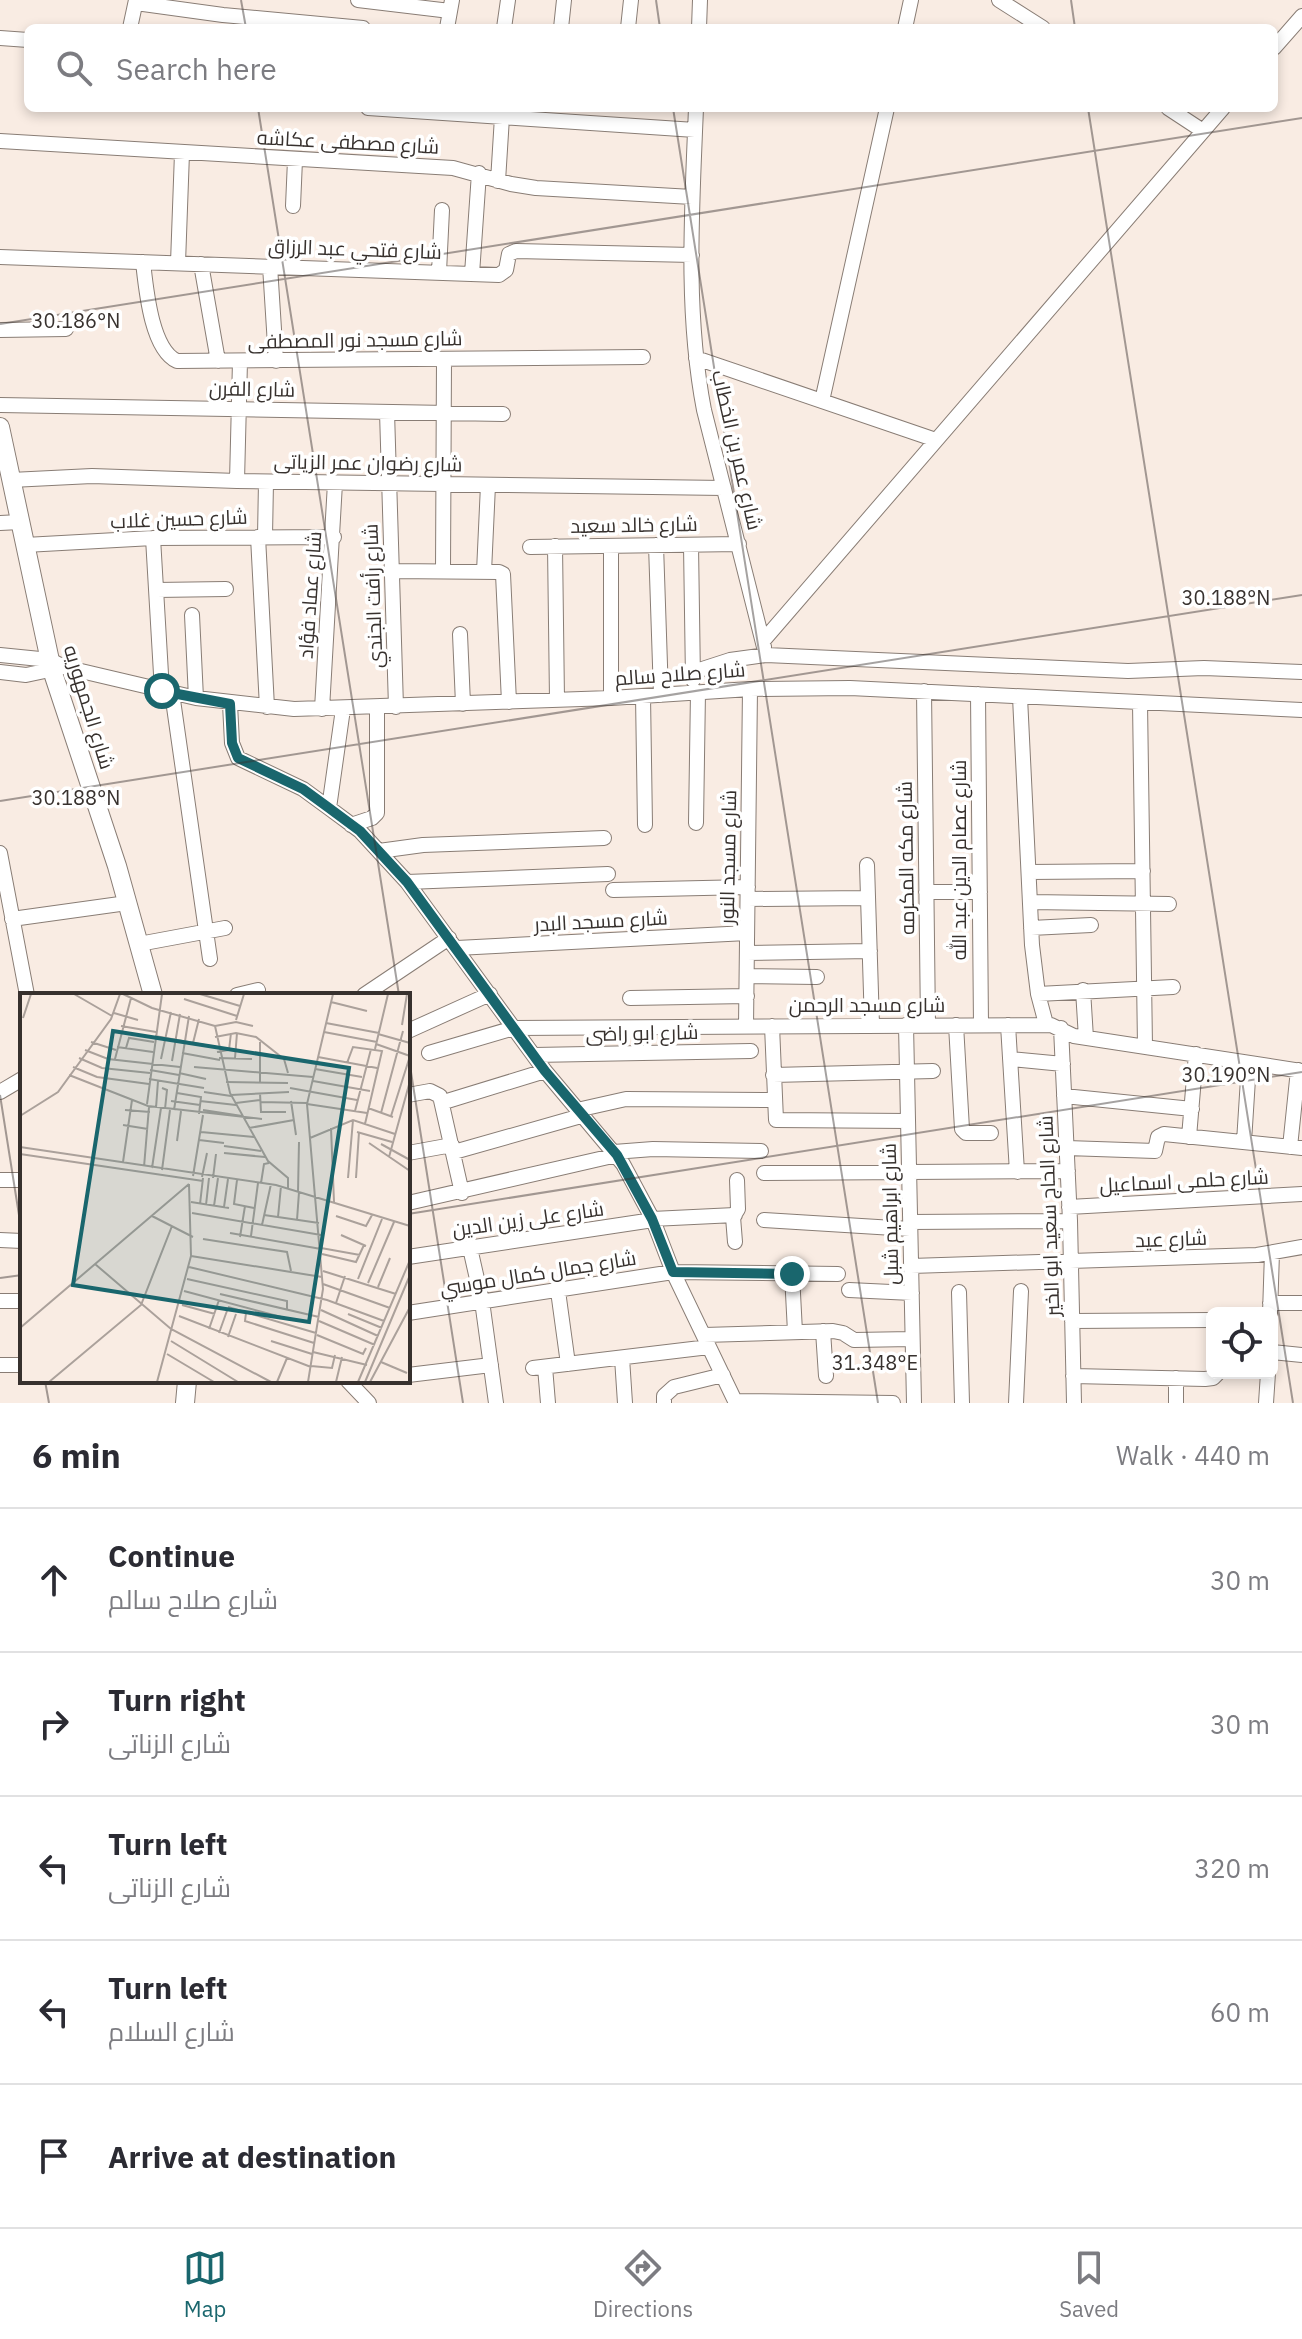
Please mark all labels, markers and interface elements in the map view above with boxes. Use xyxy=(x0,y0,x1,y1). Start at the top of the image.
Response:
search box xyxy=(24,24,1278,112)
icon: search xyxy=(52,46,96,90)
text: Search here xyxy=(116,49,277,88)
street label: شارع مصطفى عكاشه xyxy=(256,123,440,161)
street label: شارع فتحي عبد الرزاق xyxy=(268,232,442,268)
text: 30.186°N xyxy=(32,307,120,334)
street label: شارع مسجد نور المصطفى xyxy=(247,324,463,356)
street label: شارع عمر بن الخطاب xyxy=(705,367,769,533)
street label: شارع الفرن xyxy=(209,374,295,404)
street label: شارع رضوان عمر الزياتى xyxy=(273,447,463,479)
street label: شارع حسين غلاب xyxy=(110,503,248,535)
street label: شارع خالد سعيد xyxy=(570,510,698,540)
street label: شارع رأفت الجندي xyxy=(356,523,392,669)
street label: شارع عماد فؤاد xyxy=(292,530,328,660)
text: 30.188°N xyxy=(1182,584,1270,611)
street label: شارع الجمهوريه xyxy=(57,642,121,772)
street label: شارع صلاح سالم xyxy=(614,655,746,693)
route start xyxy=(144,673,180,709)
street label: شارع عصام الدين عبد الله xyxy=(945,760,973,960)
street label: شارع مكه المكرمه xyxy=(891,781,921,935)
text: 30.188°N xyxy=(32,784,120,811)
street label: شارع مسجد النور xyxy=(713,789,743,926)
street label: شارع مسجد البدر xyxy=(533,904,668,939)
street label: شارع مسجد الرحمن xyxy=(789,991,945,1019)
inset map xyxy=(20,993,410,1383)
street label: شارع ابو راضى xyxy=(585,1018,699,1048)
text: 30.190°N xyxy=(1182,1061,1270,1088)
street label: شارع الحاج سعيد ابو الخير xyxy=(1032,1115,1067,1318)
street label: شارع ابراهيم شبل xyxy=(875,1143,905,1285)
street label: شارع حلمى اسماعيل xyxy=(1099,1163,1269,1199)
street label: شارع على زين الدين xyxy=(450,1194,606,1244)
street label: شارع عيد xyxy=(1135,1224,1207,1254)
street label: شارع جمال كمال موسي xyxy=(438,1244,638,1303)
route end xyxy=(774,1256,810,1292)
map controls xyxy=(1206,1307,1278,1379)
button: locate xyxy=(1206,1307,1278,1379)
text: 31.348°E xyxy=(832,1349,918,1376)
text: 6 min xyxy=(32,1433,121,1477)
text: Walk · 440 m xyxy=(1116,1438,1270,1472)
text: Continue xyxy=(108,1536,235,1575)
icon: ahead xyxy=(32,1558,76,1602)
text: 30 m xyxy=(1210,1563,1270,1597)
text: شارع صلاح سالم xyxy=(108,1582,278,1616)
text: Turn right xyxy=(108,1680,246,1719)
icon: right xyxy=(32,1702,76,1746)
text: 30 m xyxy=(1210,1707,1270,1741)
text: شارع الزناتى xyxy=(108,1726,231,1760)
text: Turn left xyxy=(108,1824,227,1863)
icon: left xyxy=(32,1846,76,1890)
text: 320 m xyxy=(1194,1851,1270,1885)
text: شارع الزناتى xyxy=(108,1870,231,1904)
text: Turn left xyxy=(108,1968,227,2007)
icon: left xyxy=(32,1990,76,2034)
text: 60 m xyxy=(1210,1995,1270,2029)
text: شارع السلام xyxy=(108,2014,235,2048)
icon: arrive xyxy=(32,2134,76,2178)
text: Arrive at destination xyxy=(108,2137,396,2176)
tab: Map xyxy=(183,2246,227,2323)
tab: Directions xyxy=(593,2246,693,2323)
tab: Saved xyxy=(1059,2246,1119,2323)

